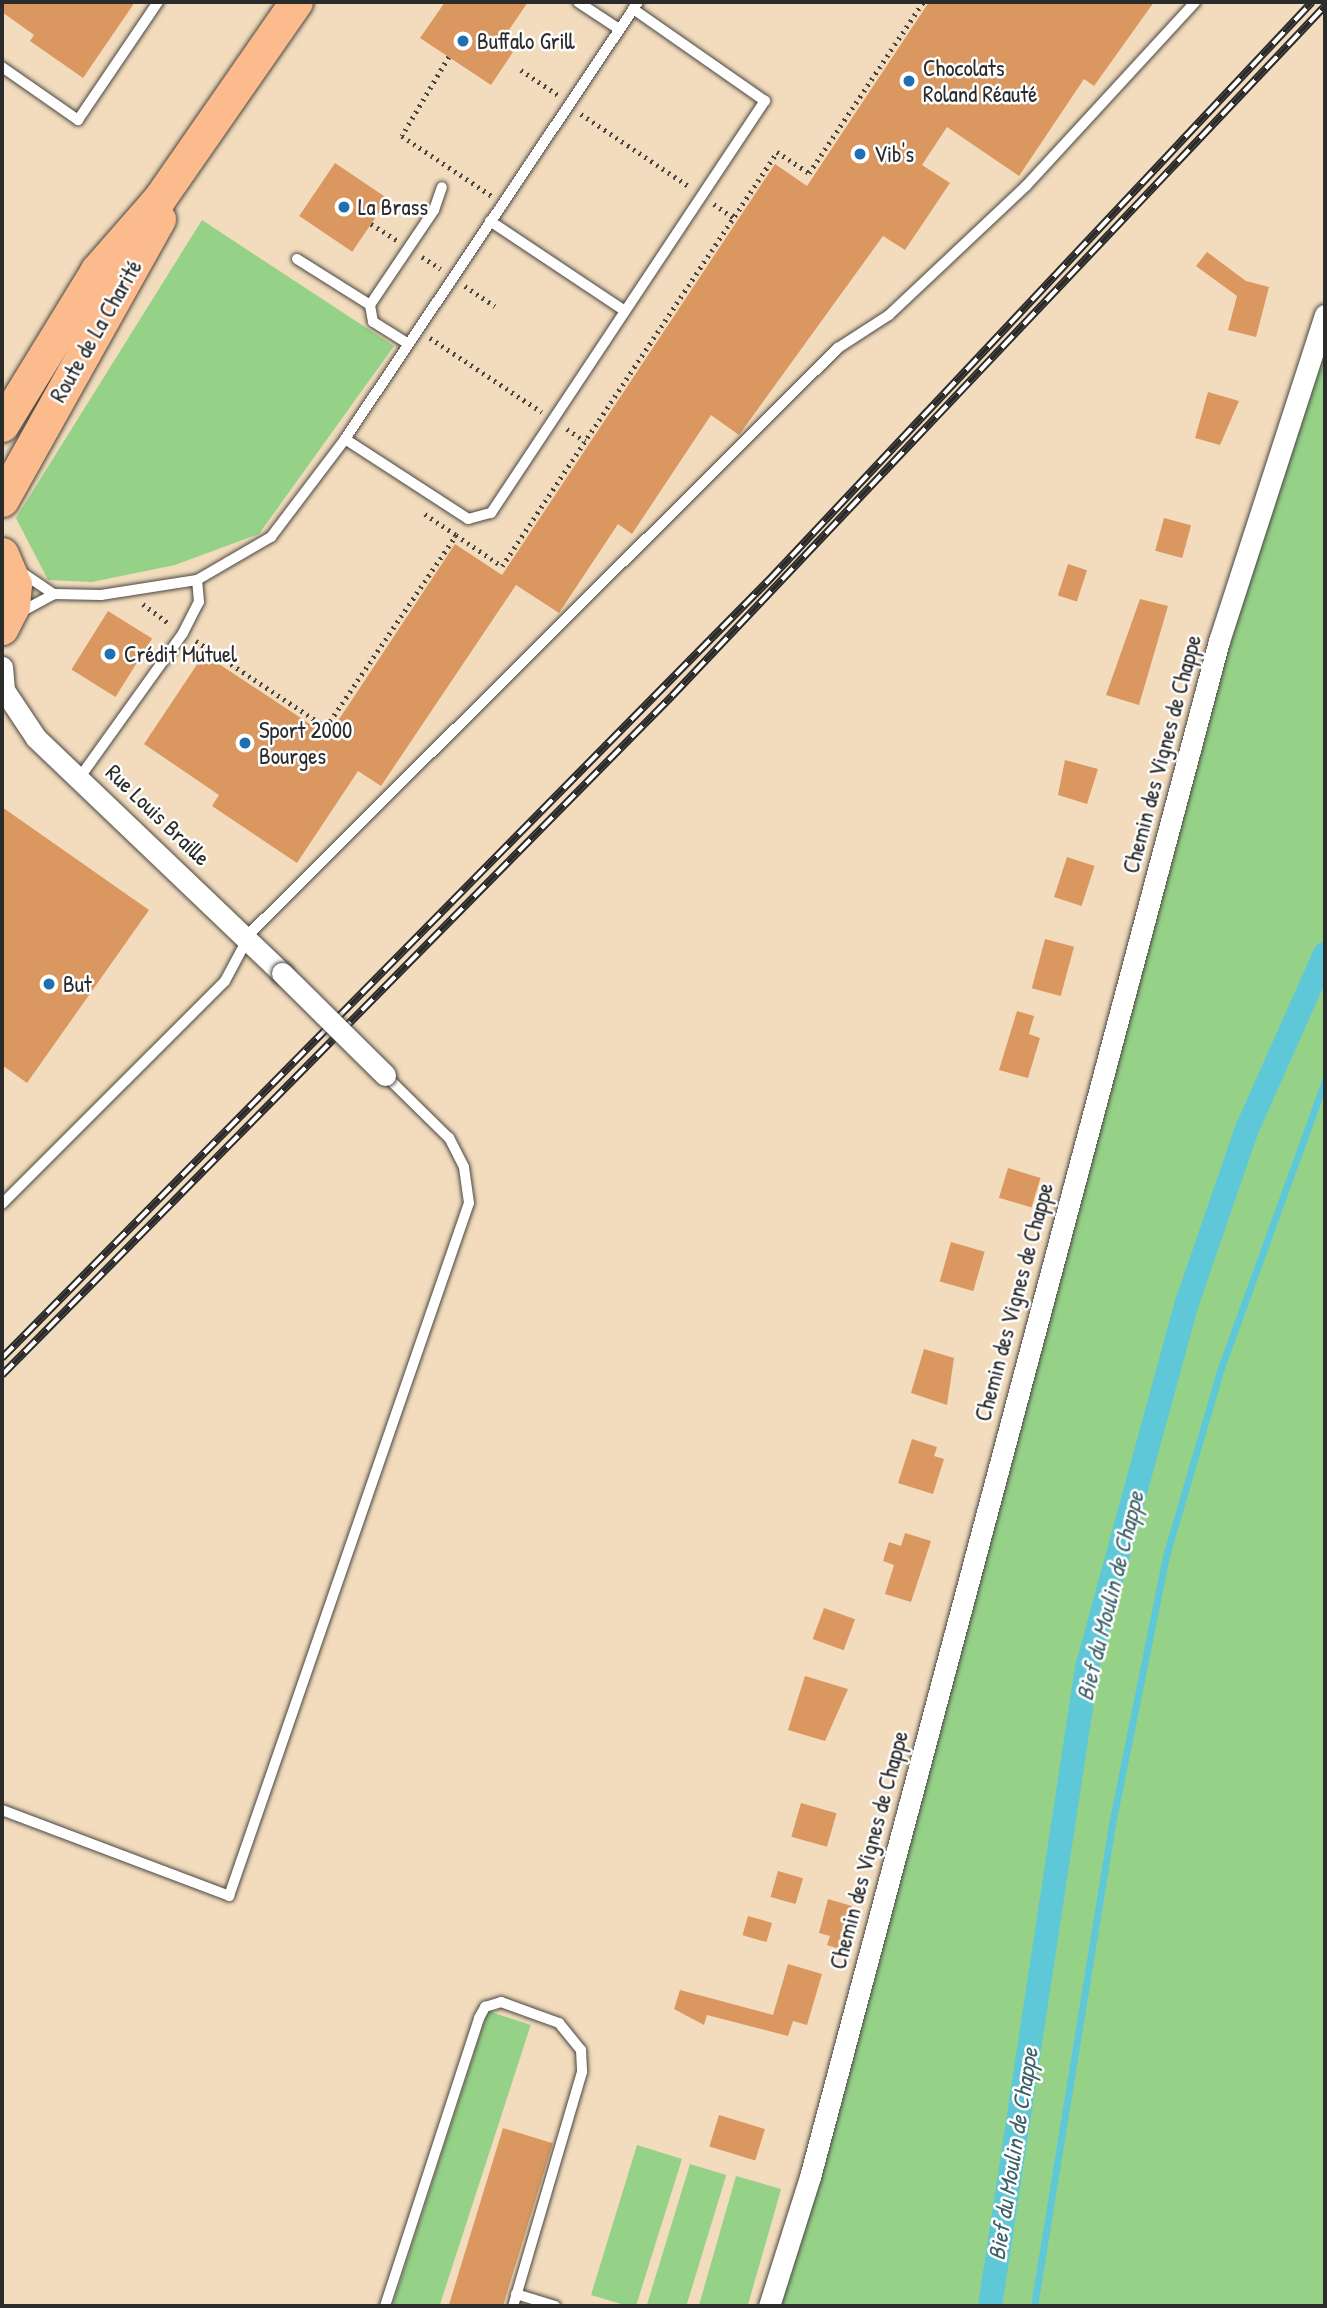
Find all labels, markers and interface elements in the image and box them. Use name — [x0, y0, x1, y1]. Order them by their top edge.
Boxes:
place label: Buffalo Grill — [477, 27, 575, 55]
marker: Buffalo Grill — [455, 33, 471, 49]
place label: Chocolats Roland Réauté — [923, 54, 1037, 108]
marker: Chocolats Roland Réauté — [901, 73, 917, 89]
place label: Vib's — [874, 140, 914, 168]
marker: Vib's — [852, 146, 868, 162]
place label: La Brass — [358, 193, 428, 221]
marker: La Brass — [336, 199, 352, 215]
street label: Route de La Charité — [44, 255, 148, 407]
street label: Chemin des Vignes de Chappe — [1117, 632, 1207, 876]
place label: Crédit Mutuel — [124, 640, 237, 668]
marker: Crédit Mutuel — [102, 646, 118, 662]
place label: Sport 2000 Bourges — [259, 716, 352, 770]
marker: Sport 2000 Bourges — [237, 735, 253, 751]
street label: Rue Louis Braille — [100, 758, 216, 872]
place label: But — [63, 970, 92, 998]
marker: But — [41, 976, 57, 992]
street label: Chemin des Vignes de Chappe — [969, 1180, 1059, 1424]
water label: Bief du Moulin de Chappe — [1070, 1488, 1150, 1704]
street label: Chemin des Vignes de Chappe — [824, 1728, 914, 1972]
water label: Bief du Moulin de Chappe — [982, 2046, 1044, 2262]

